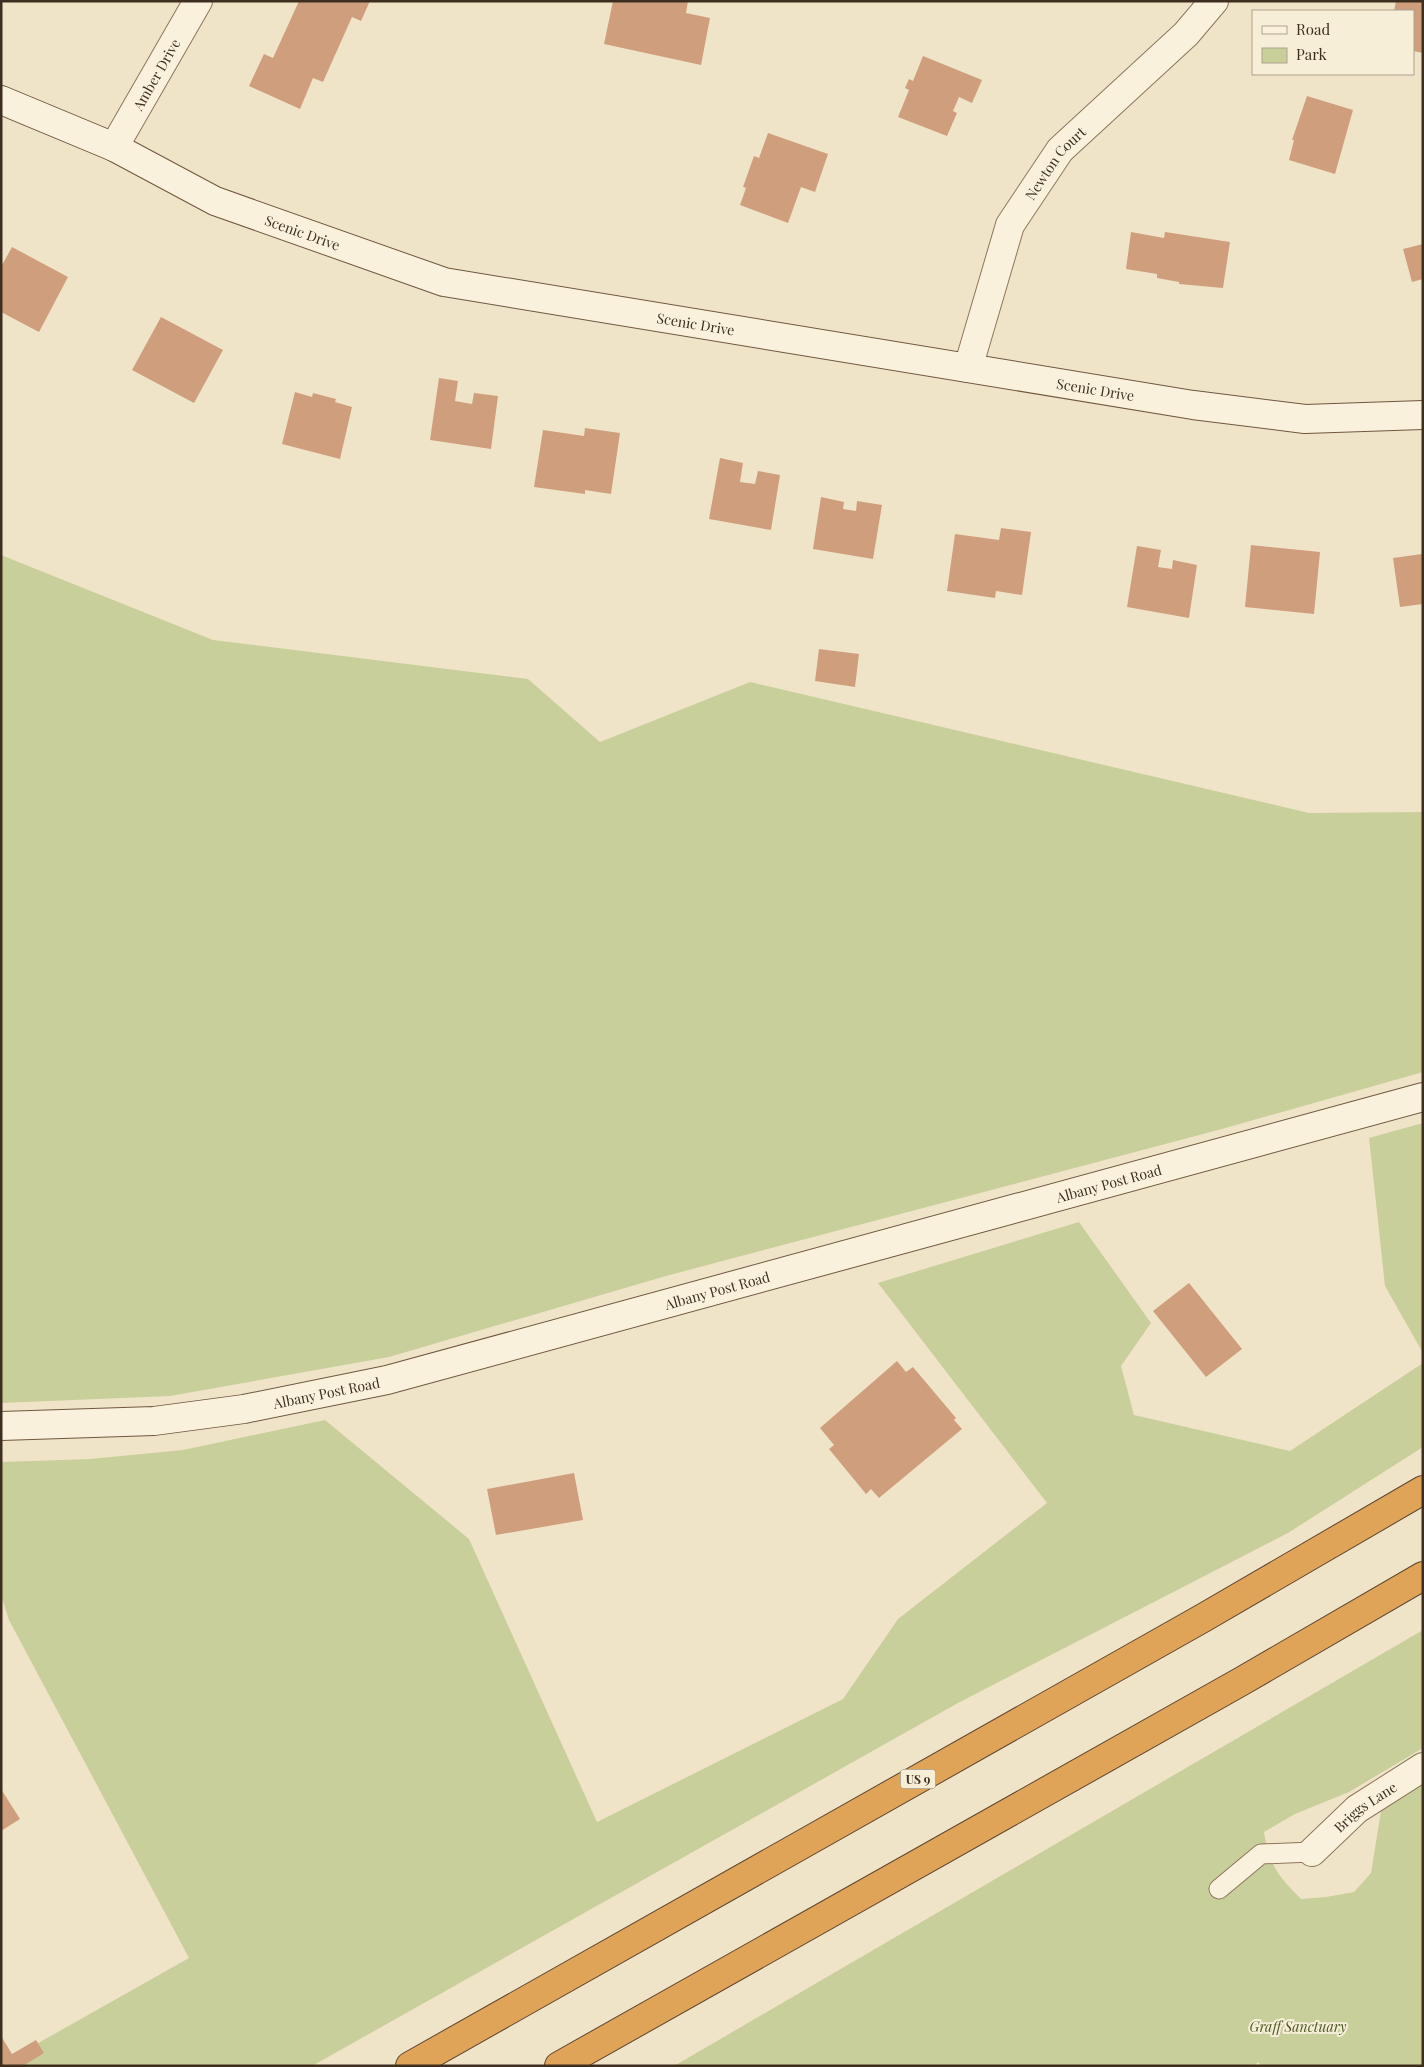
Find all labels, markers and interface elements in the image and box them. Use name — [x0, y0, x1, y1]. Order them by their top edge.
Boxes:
legend — [1252, 10, 1414, 75]
text: Road — [1296, 19, 1330, 39]
street label: Amber Drive — [127, 35, 184, 114]
text: Park — [1296, 44, 1328, 64]
street label: Newton Court — [1020, 121, 1090, 203]
street label: Scenic Drive — [263, 210, 343, 254]
street label: Scenic Drive — [656, 308, 736, 339]
street label: Scenic Drive — [1055, 373, 1136, 405]
street label: Albany Post Road — [1053, 1159, 1163, 1207]
street label: Albany Post Road — [661, 1266, 772, 1314]
street label: Albany Post Road — [271, 1372, 381, 1413]
road number: US 9 — [900, 1770, 936, 1788]
street label: Briggs Lane — [1329, 1777, 1400, 1836]
park label: Graff Sanctuary — [1250, 2017, 1347, 2036]

